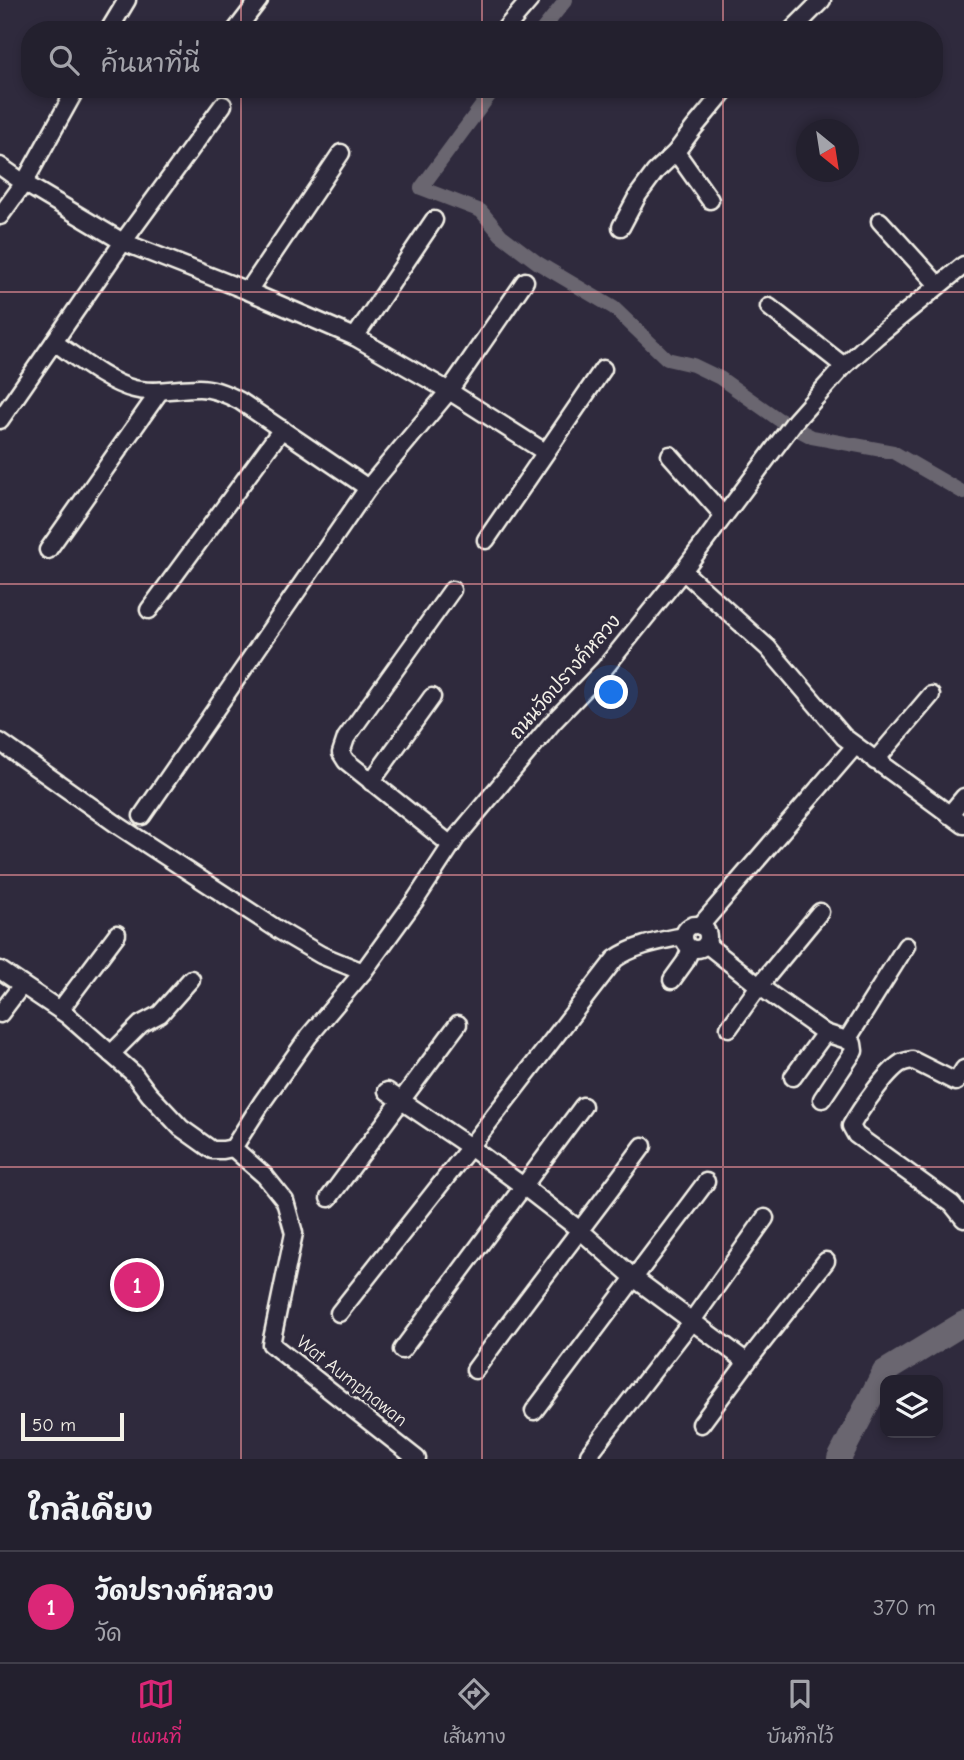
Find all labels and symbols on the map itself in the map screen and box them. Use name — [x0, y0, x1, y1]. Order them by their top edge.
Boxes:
north arrow — [796, 119, 859, 182]
street label: ถนนวัดปรางค์หลวง — [503, 609, 625, 744]
your location — [594, 675, 628, 709]
pin: 1 — [114, 1259, 160, 1311]
street label: Wat Aumphawan — [292, 1331, 412, 1431]
scale bar — [21, 1410, 124, 1442]

